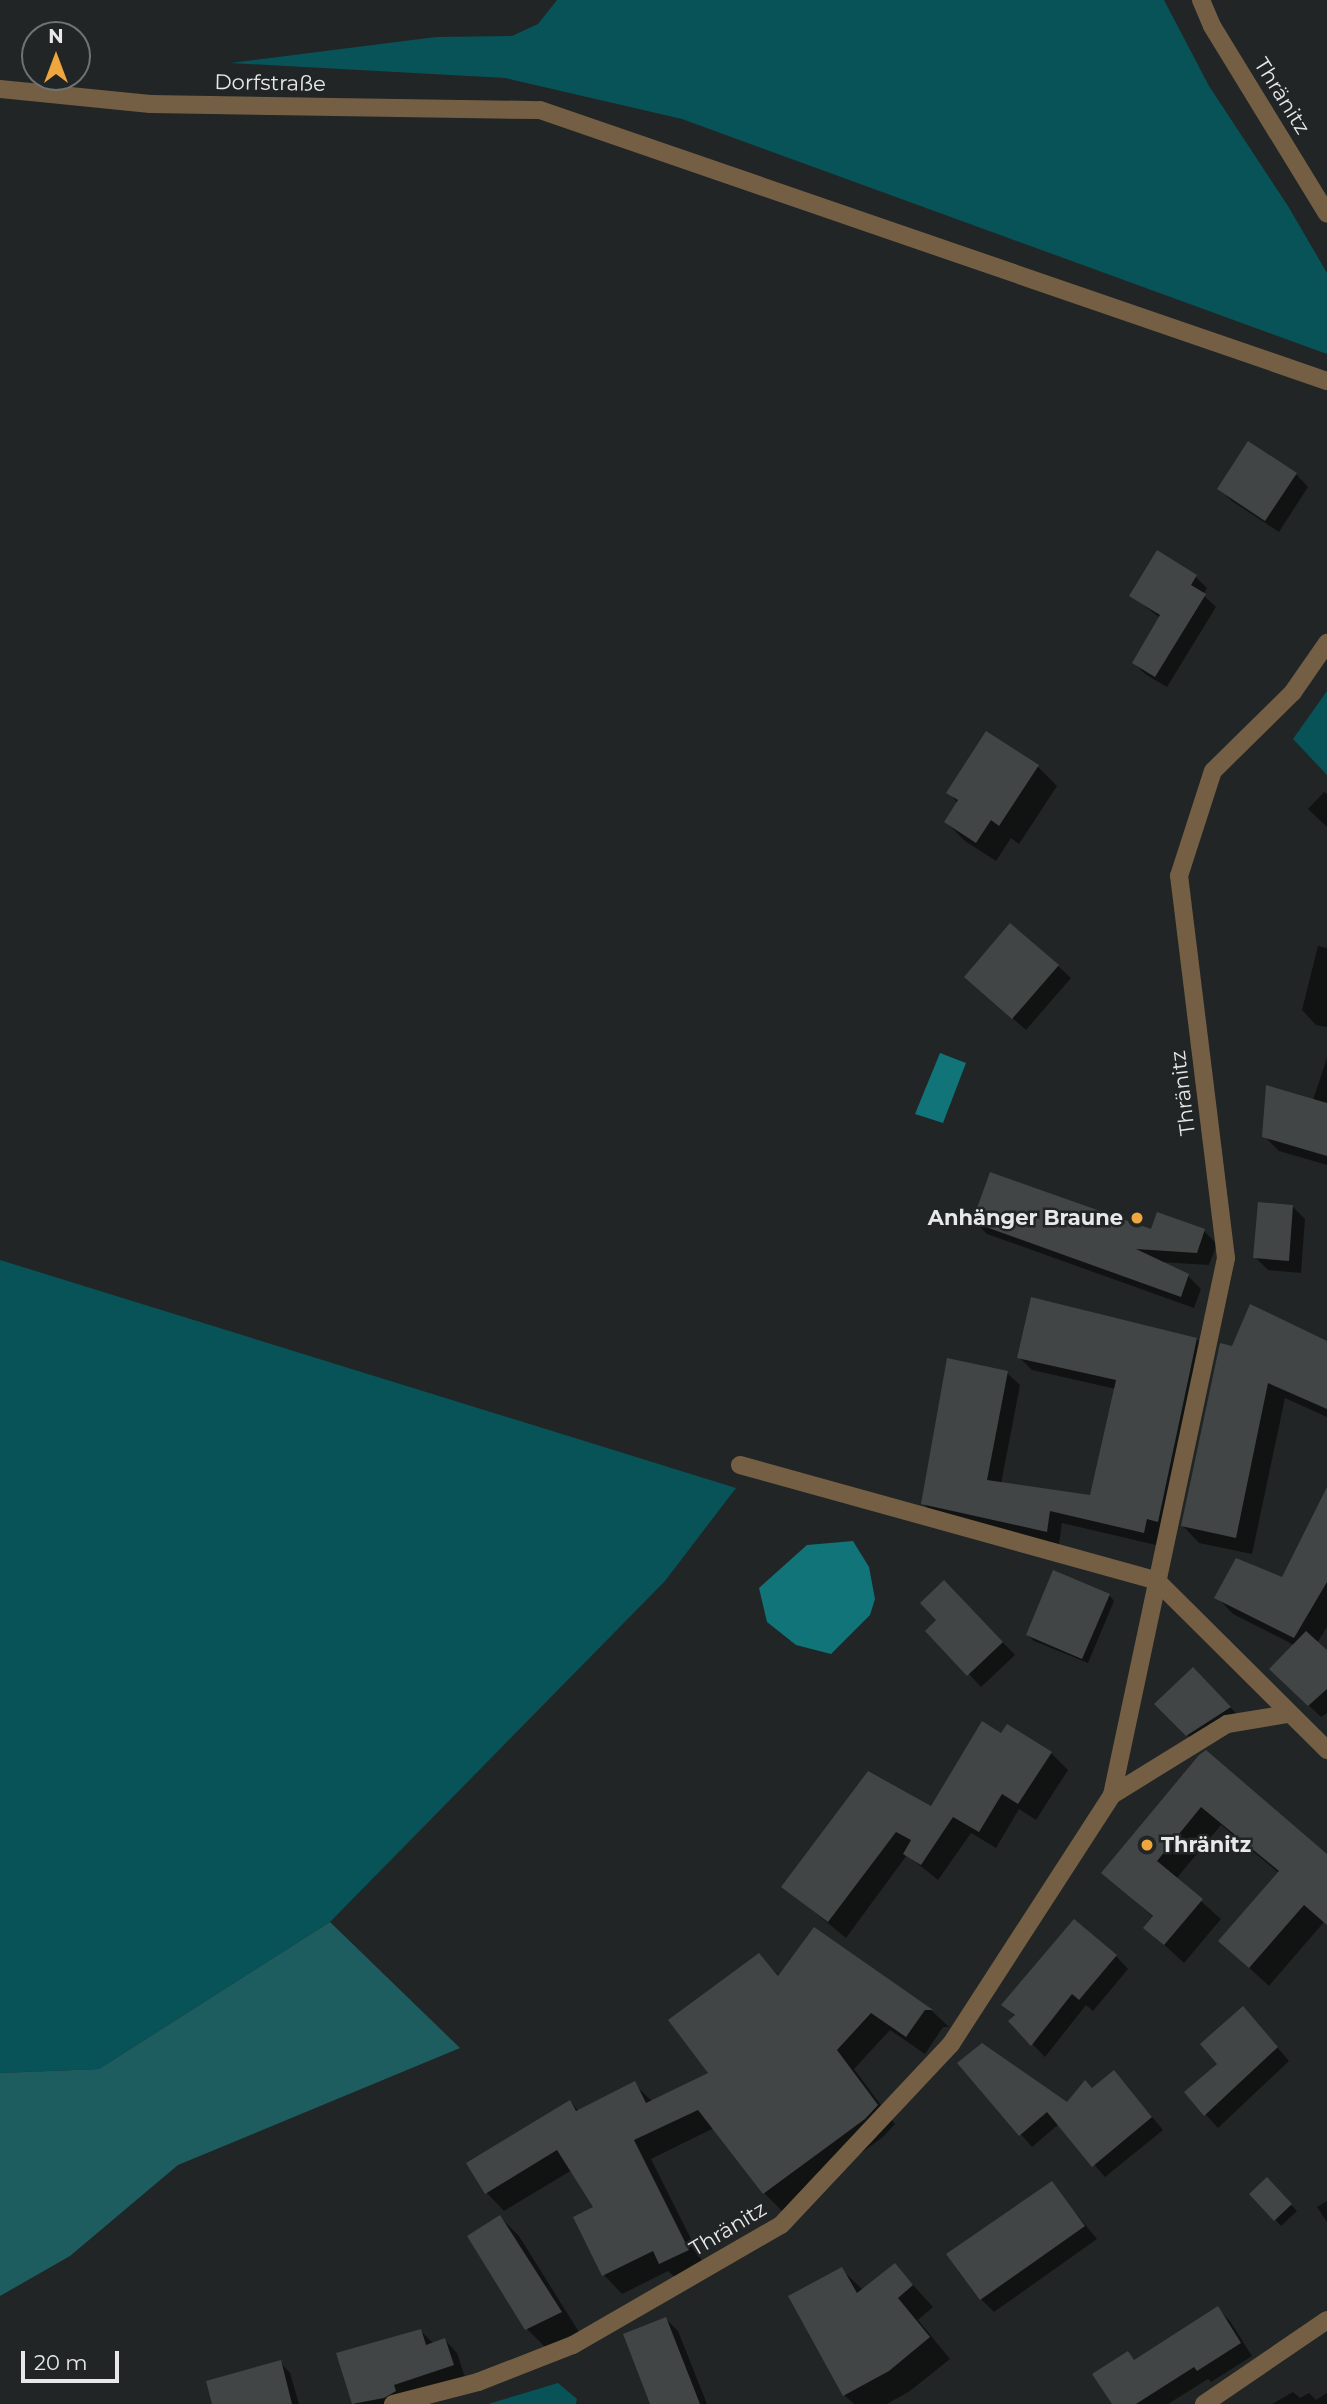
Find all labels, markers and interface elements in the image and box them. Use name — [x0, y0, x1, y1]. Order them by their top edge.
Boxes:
north arrow — [21, 21, 91, 91]
text: N — [48, 25, 64, 48]
street label: Thränitz — [1249, 53, 1315, 139]
street label: Dorfstraße — [214, 69, 326, 97]
street label: Thränitz — [1165, 1049, 1201, 1137]
place label: Anhänger Braune — [928, 1205, 1123, 1231]
marker: Anhänger Braune — [1129, 1210, 1145, 1226]
place label: Thränitz — [1161, 1832, 1251, 1858]
marker: Thränitz — [1139, 1837, 1155, 1853]
street label: Thränitz — [685, 2196, 771, 2262]
scale bar — [24, 2338, 122, 2382]
text: 20 m — [34, 2350, 88, 2375]

